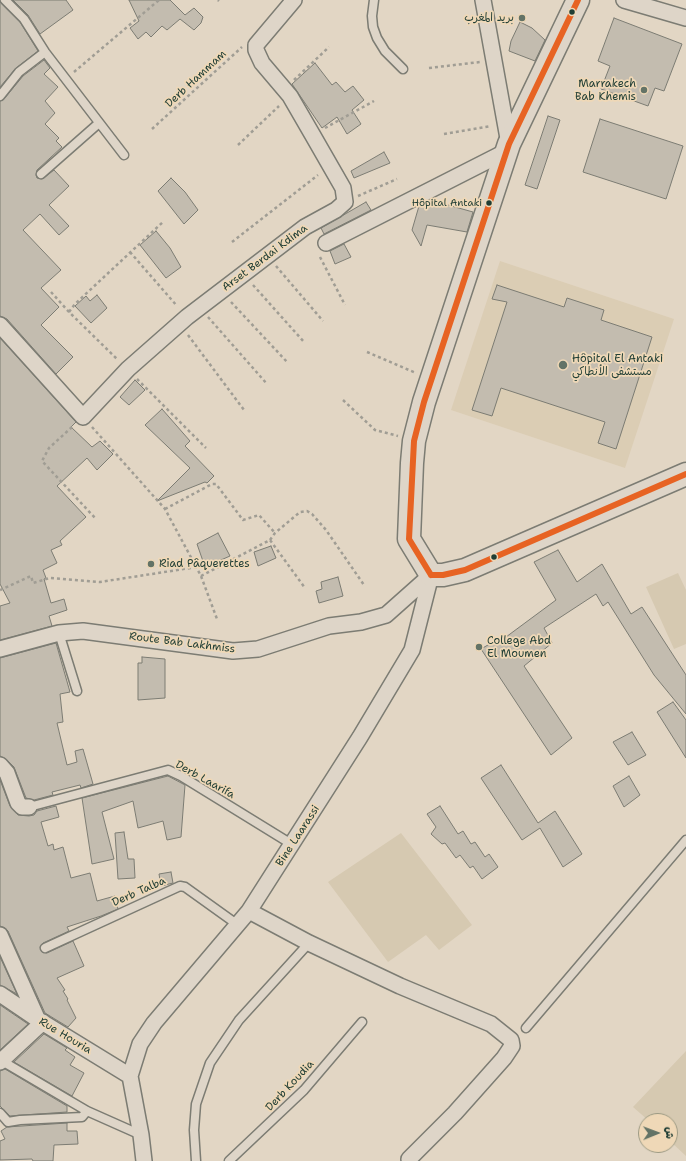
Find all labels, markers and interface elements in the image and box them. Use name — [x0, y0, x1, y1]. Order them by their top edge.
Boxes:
unlabelled marker — [567, 7, 577, 17]
place label: بريد المغرب — [464, 11, 514, 25]
marker: بريد المغرب — [517, 13, 527, 23]
street label: Derb Hammam — [163, 47, 229, 111]
place label: Marrakech Bab Khemis — [575, 77, 636, 103]
marker: Marrakech Bab Khemis — [639, 85, 649, 95]
place label: Hôpital Antaki — [412, 197, 482, 209]
marker: Hôpital Antaki — [484, 198, 494, 208]
street label: Arset Berdai Kdima — [220, 222, 310, 294]
place label: Hôpital El Antaki مستشفى الأنطاكي — [572, 352, 663, 378]
marker: Hôpital El Antaki مستشفى الأنطاكي — [557, 359, 569, 371]
unlabelled marker — [489, 552, 499, 562]
place label: Riad Pâquerettes — [159, 557, 250, 571]
marker: Riad Pâquerettes — [146, 559, 156, 569]
street label: Route Bab Lakhmiss — [128, 630, 236, 656]
place label: College Abd El Moumen — [487, 634, 551, 660]
marker: College Abd El Moumen — [474, 642, 484, 652]
street label: Derb Laarifa — [173, 758, 237, 802]
street label: Bine Laarassi — [273, 803, 323, 869]
street label: Derb Talba — [110, 874, 168, 910]
street label: Rue Houria — [36, 1015, 94, 1057]
street label: Derb Koudia — [263, 1058, 317, 1114]
north arrow — [638, 1113, 678, 1153]
text: ش — [662, 1127, 677, 1139]

